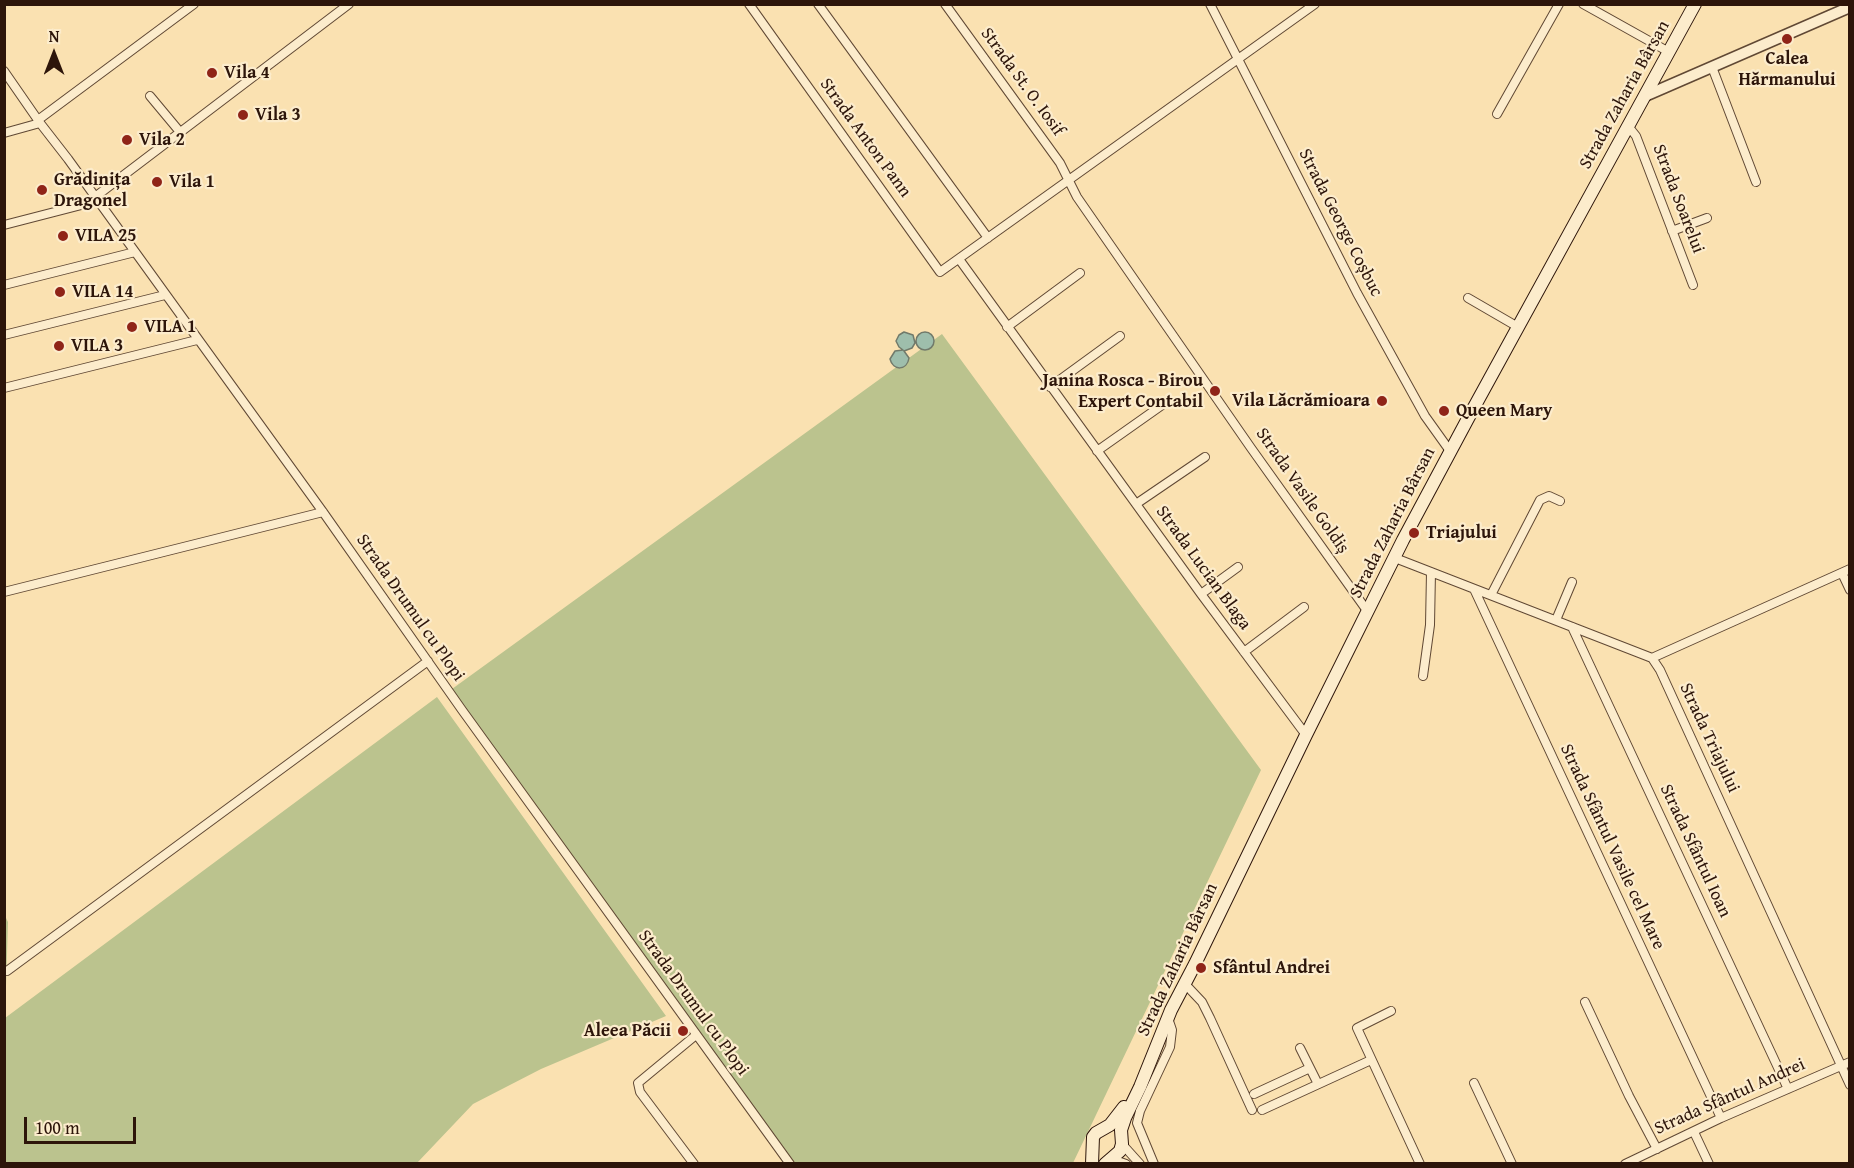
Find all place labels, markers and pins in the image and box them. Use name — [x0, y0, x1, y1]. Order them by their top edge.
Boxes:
marker: Calea Hărmanului — [1780, 32, 1794, 46]
place label: Calea Hărmanului — [1738, 48, 1836, 90]
place label: Vila 4 — [224, 62, 270, 84]
marker: Vila 4 — [205, 66, 219, 80]
place label: Vila 3 — [255, 104, 301, 126]
marker: Vila 3 — [236, 108, 250, 122]
place label: Vila 2 — [139, 129, 185, 151]
marker: Vila 2 — [120, 133, 134, 147]
place label: Grădinița Dragonel — [54, 169, 131, 212]
place label: Vila 1 — [169, 171, 215, 193]
marker: Vila 1 — [150, 175, 164, 189]
marker: Grădinița Dragonel — [35, 183, 49, 197]
place label: VILA 25 — [75, 225, 137, 247]
marker: VILA 25 — [56, 229, 70, 243]
place label: VILA 14 — [72, 281, 134, 303]
marker: VILA 14 — [53, 285, 67, 299]
place label: VILA 1 — [144, 316, 196, 338]
marker: VILA 1 — [125, 320, 139, 334]
place label: VILA 3 — [71, 335, 123, 357]
marker: VILA 3 — [52, 339, 66, 353]
place label: Janina Rosca - Birou Expert Contabil — [1042, 370, 1203, 412]
marker: Janina Rosca - Birou Expert Contabil — [1208, 384, 1222, 398]
place label: Vila Lăcrămioara — [1232, 390, 1370, 412]
marker: Vila Lăcrămioara — [1375, 394, 1389, 408]
place label: Queen Mary — [1456, 400, 1552, 422]
marker: Queen Mary — [1437, 404, 1451, 418]
place label: Triajului — [1426, 522, 1497, 544]
marker: Triajului — [1407, 526, 1421, 540]
place label: Sfântul Andrei — [1213, 957, 1330, 979]
marker: Sfântul Andrei — [1194, 961, 1208, 975]
place label: Aleea Păcii — [584, 1020, 671, 1042]
marker: Aleea Păcii — [676, 1024, 690, 1038]

